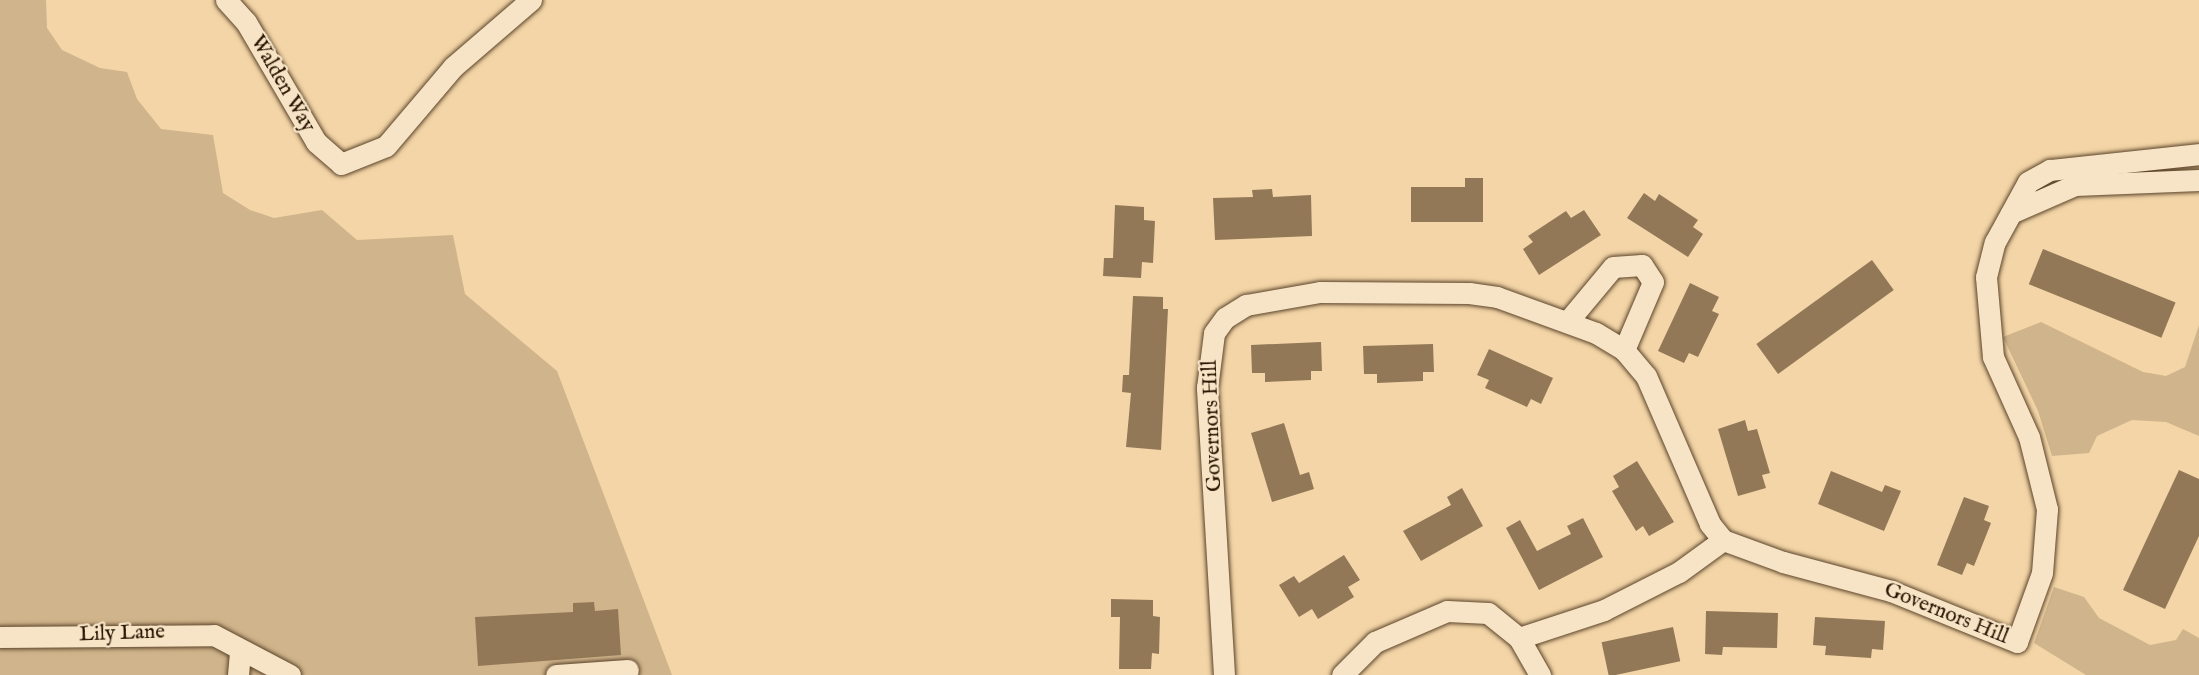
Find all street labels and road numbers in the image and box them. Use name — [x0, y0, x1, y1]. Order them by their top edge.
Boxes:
street label: Walden Way — [244, 31, 320, 137]
street label: Governors Hill — [1198, 360, 1228, 492]
street label: Governors Hill — [1880, 578, 2012, 650]
street label: Lily Lane — [79, 620, 165, 648]

